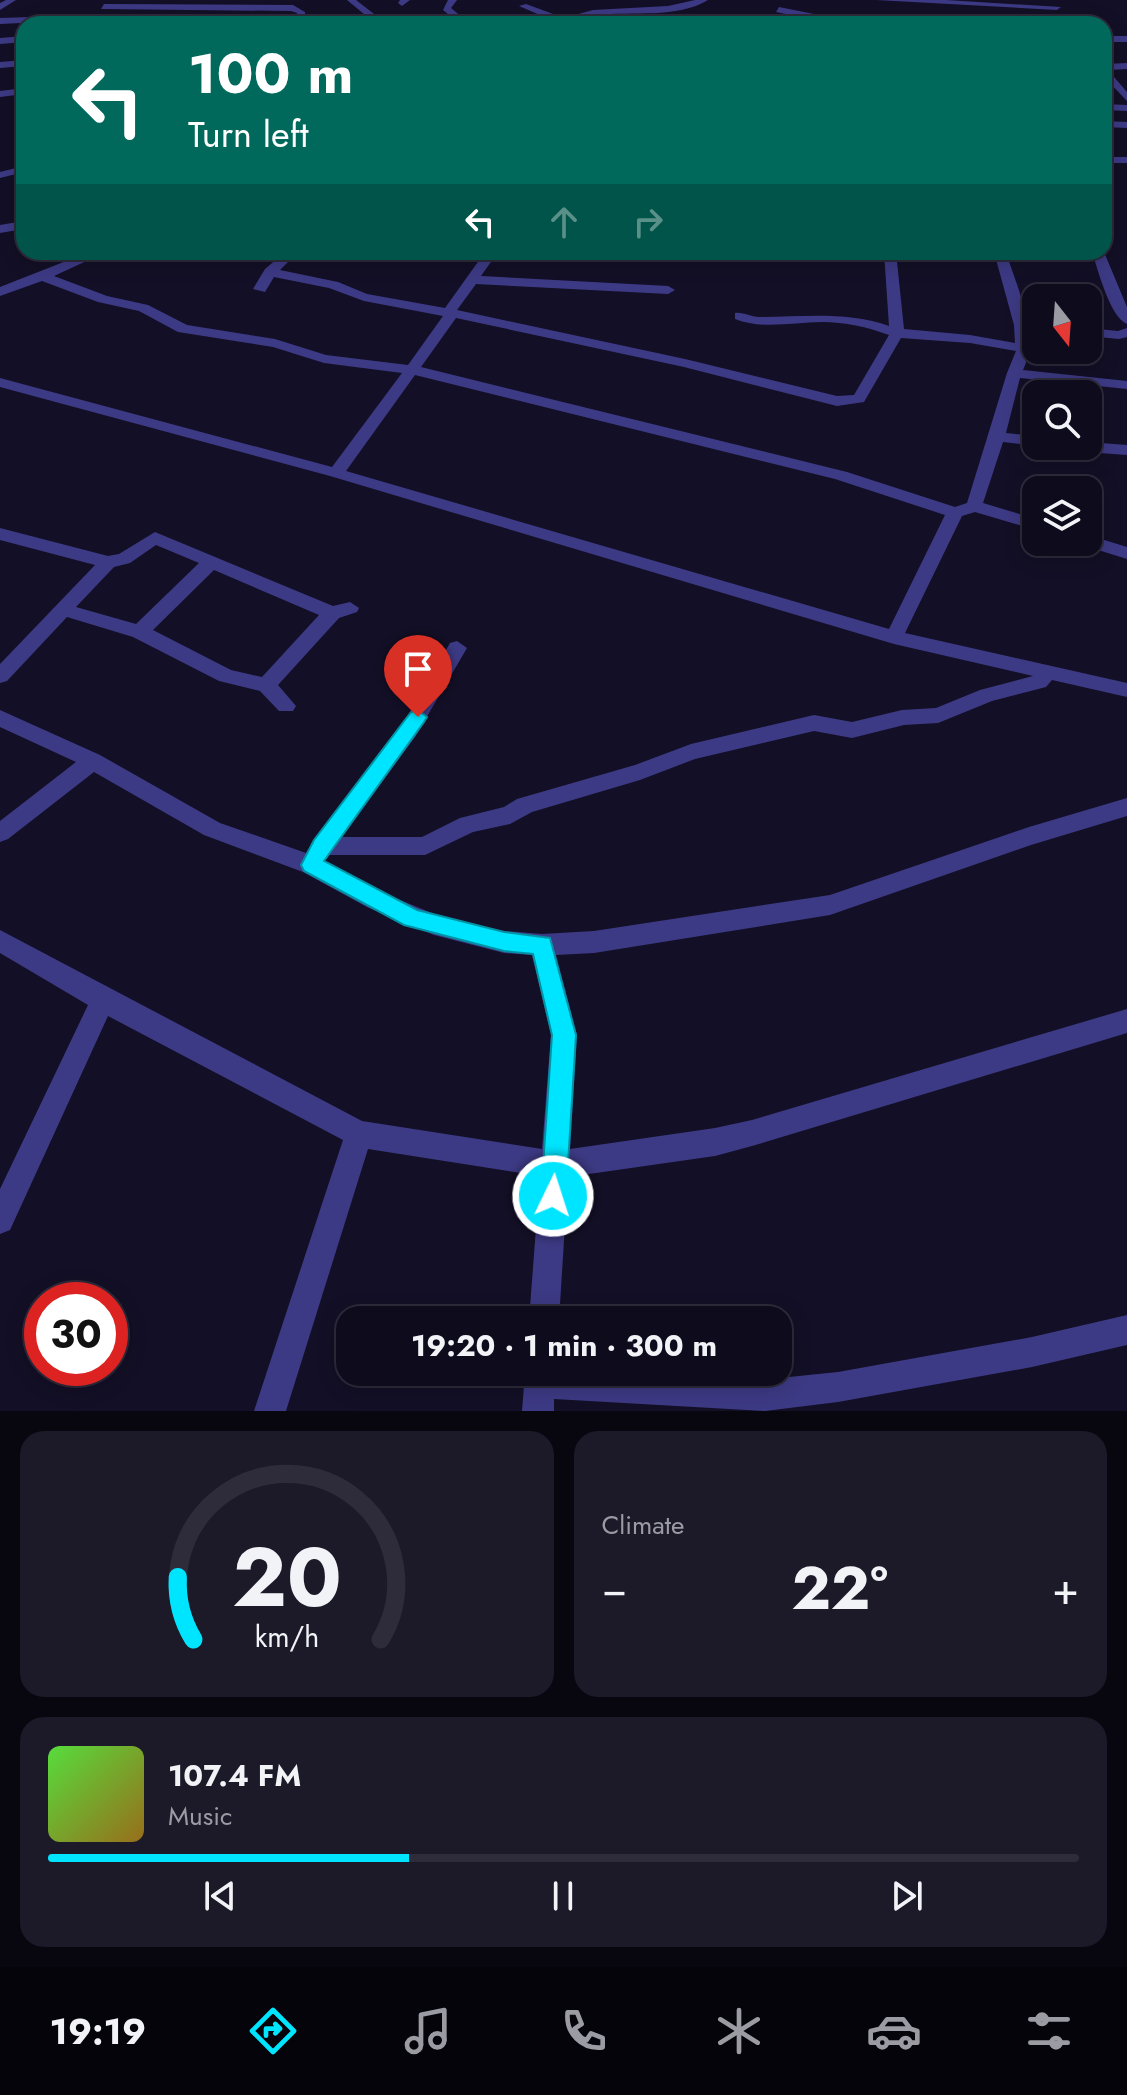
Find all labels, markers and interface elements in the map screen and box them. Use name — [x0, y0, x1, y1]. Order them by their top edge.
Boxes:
text: 100 m — [188, 33, 353, 114]
icon: left — [56, 48, 160, 152]
text: Turn left — [188, 108, 309, 160]
icon: left — [458, 200, 502, 244]
icon: ahead — [542, 200, 586, 244]
icon: right — [626, 200, 670, 244]
north arrow — [1022, 284, 1102, 364]
map controls — [1022, 284, 1102, 556]
button: search — [1022, 380, 1102, 460]
button: layers — [1022, 476, 1102, 556]
pin — [384, 635, 452, 717]
icon: arrive — [396, 647, 440, 691]
position arrow — [511, 1154, 595, 1238]
speed limit sign: 30 — [24, 1282, 128, 1386]
text: 19:20 · 1 min · 300 m — [411, 1324, 717, 1367]
text: Climate — [602, 1506, 684, 1544]
text: 20 — [232, 1517, 342, 1637]
text: 22° — [791, 1545, 888, 1632]
text: − — [602, 1557, 627, 1621]
text: + — [1052, 1557, 1079, 1621]
text: km/h — [254, 1616, 319, 1658]
text: 107.4 FM — [168, 1754, 301, 1797]
text: Music — [168, 1797, 232, 1835]
icon: previous — [198, 1874, 242, 1918]
icon: pause — [541, 1874, 585, 1918]
icon: next — [885, 1874, 929, 1918]
icon: directions — [245, 2003, 301, 2059]
icon: music — [400, 2003, 456, 2059]
icon: phone — [556, 2003, 612, 2059]
icon: climate — [711, 2003, 767, 2059]
icon: car — [866, 2003, 922, 2059]
icon: filters — [1021, 2003, 1077, 2059]
text: 19:19 — [50, 2005, 146, 2057]

